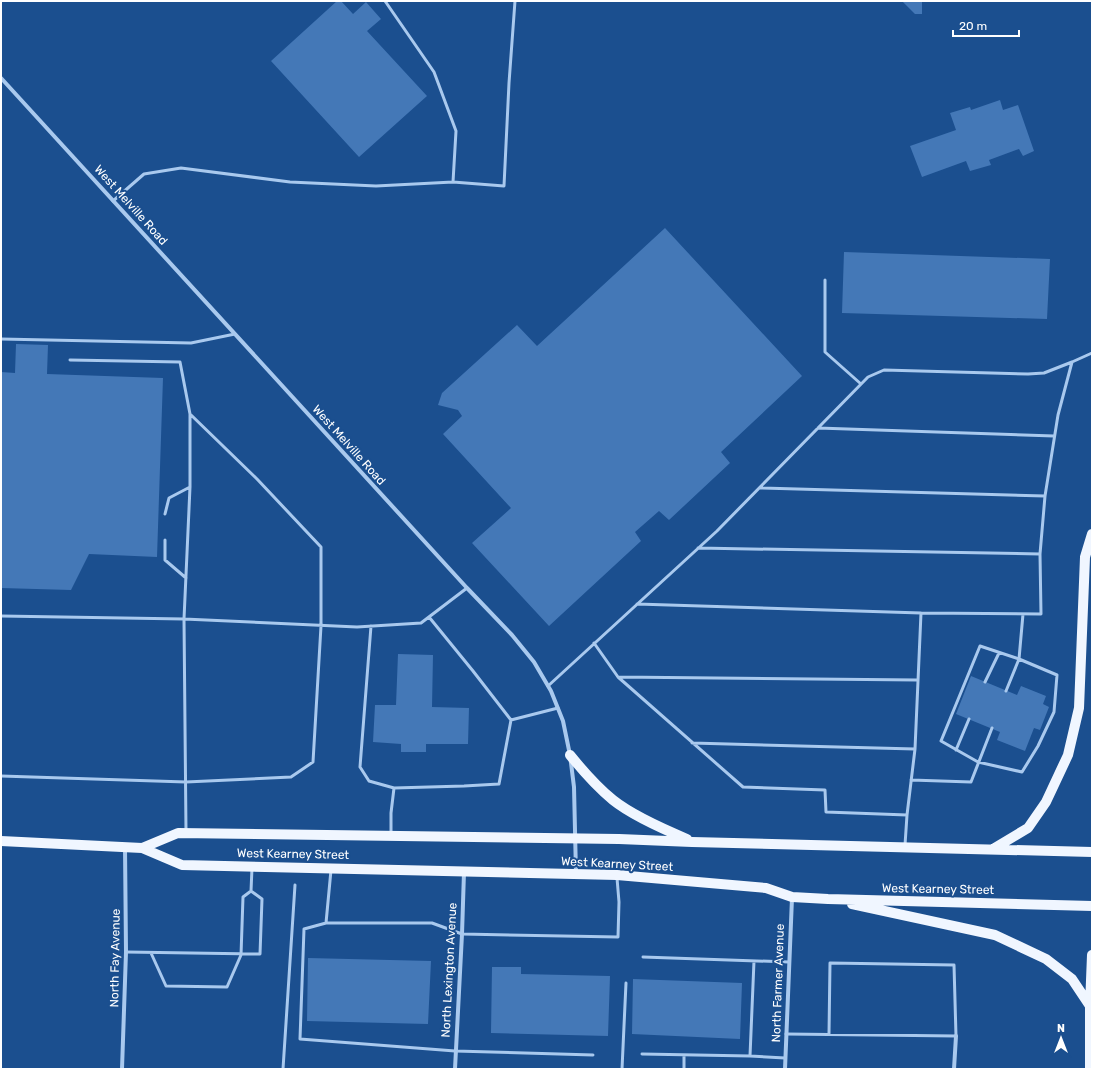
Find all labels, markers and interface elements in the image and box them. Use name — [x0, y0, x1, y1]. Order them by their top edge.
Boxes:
scale bar — [953, 12, 1019, 38]
text: 20 m — [959, 19, 987, 33]
street label: West Melville Road — [92, 162, 170, 248]
street label: West Melville Road — [310, 402, 388, 488]
street label: West Kearney Street — [237, 846, 350, 862]
street label: West Kearney Street — [561, 854, 674, 874]
street label: West Kearney Street — [882, 881, 995, 897]
street label: North Lexington Avenue — [438, 902, 460, 1038]
street label: North Fay Avenue — [107, 908, 123, 1008]
street label: North Farmer Avenue — [769, 923, 787, 1043]
north arrow — [1041, 1018, 1081, 1058]
text: N — [1057, 1022, 1065, 1035]

